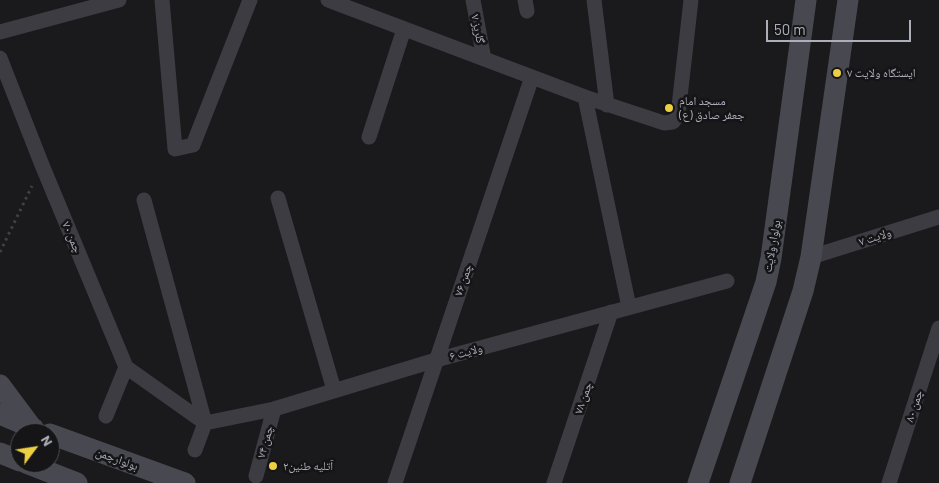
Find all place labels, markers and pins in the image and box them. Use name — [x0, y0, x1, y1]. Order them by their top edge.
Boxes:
place label: ایستگاه ولایت ۷ — [847, 66, 916, 80]
marker: ایستگاه ولایت ۷ — [831, 67, 843, 79]
place label: مسجد امام جعفر صادق (ع) — [679, 94, 745, 122]
marker: مسجد امام جعفر صادق (ع) — [663, 102, 675, 114]
place label: آتلیه طنین۲ — [283, 459, 333, 473]
marker: آتلیه طنین۲ — [267, 460, 279, 472]

